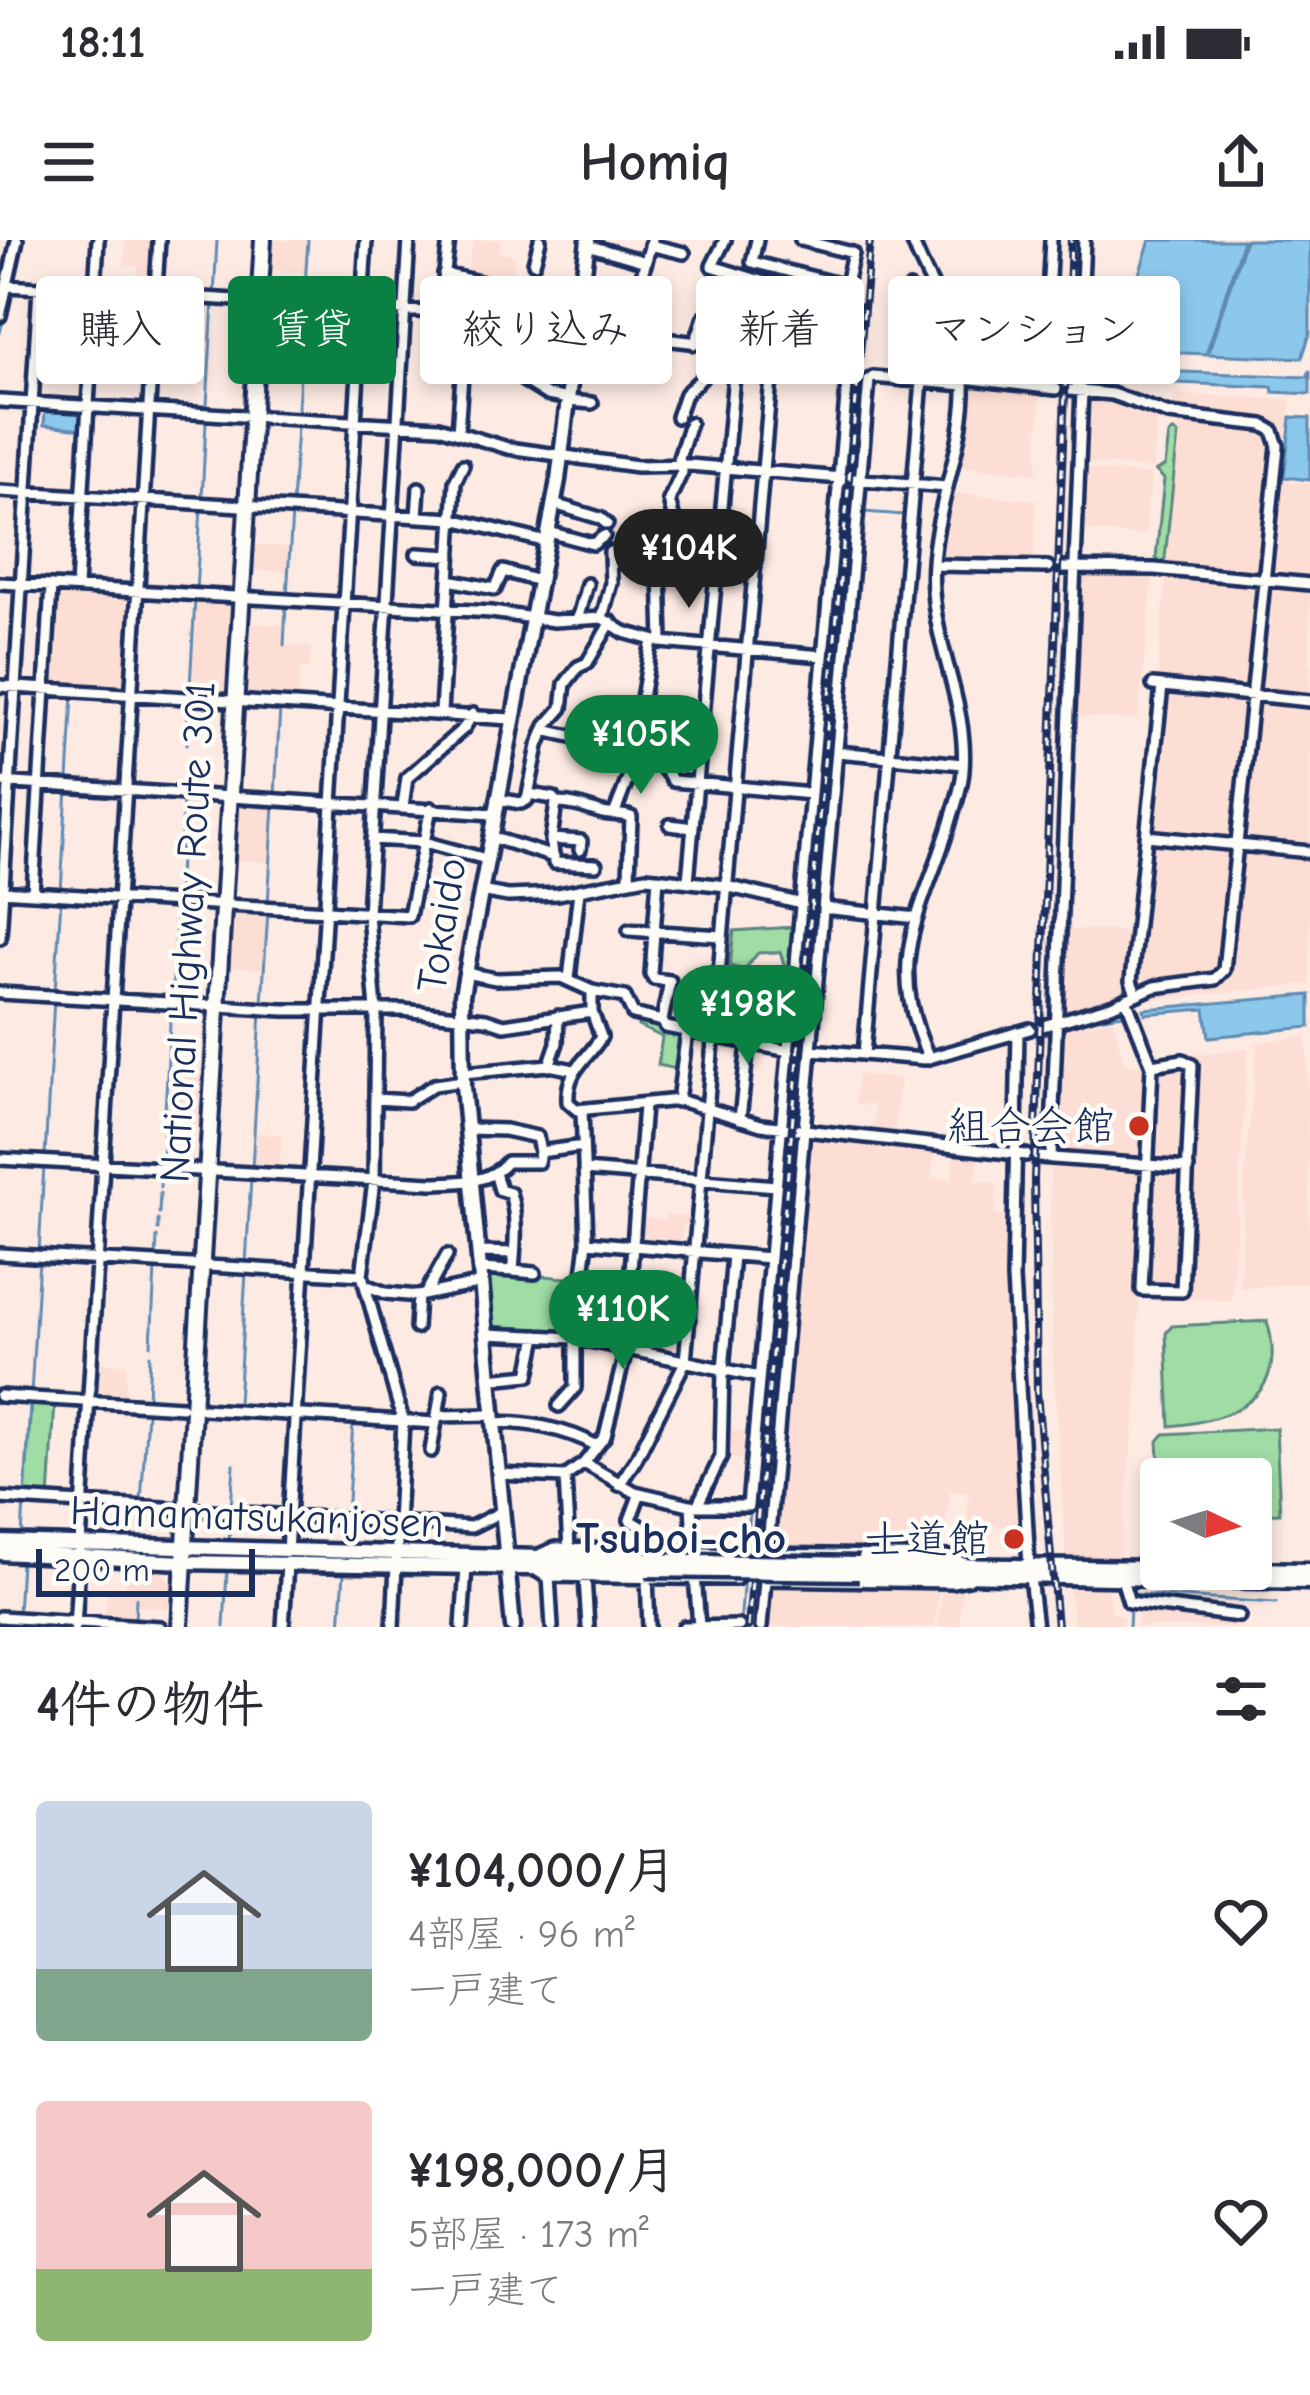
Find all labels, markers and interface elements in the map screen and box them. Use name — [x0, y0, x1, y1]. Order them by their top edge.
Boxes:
text: 18:11 — [60, 16, 145, 68]
icon: menu — [36, 129, 102, 195]
icon: share — [1208, 129, 1274, 195]
text: Homiq — [580, 131, 730, 194]
chip: 購入 — [36, 276, 204, 384]
chip: 賃貸 — [228, 276, 396, 384]
chip: 絞り込み — [420, 276, 672, 384]
chip: 新着 — [696, 276, 864, 384]
chip: マンション — [888, 276, 1180, 384]
pin: ¥104K — [605, 509, 773, 611]
text: ¥104K — [640, 525, 738, 570]
street label: National Highway Route 301 — [150, 680, 226, 1184]
pin: ¥105K — [557, 695, 725, 797]
text: ¥105K — [591, 711, 691, 756]
street label: Tokaido — [407, 854, 477, 996]
pin: ¥198K — [664, 965, 832, 1067]
text: ¥198K — [700, 981, 796, 1026]
place label: 組合会館 — [947, 1102, 1115, 1151]
marker: 組合会館 — [1126, 1113, 1152, 1139]
pin: ¥110K — [539, 1270, 707, 1372]
text: ¥110K — [576, 1286, 670, 1331]
north arrow — [1140, 1458, 1272, 1590]
map controls — [1140, 1458, 1272, 1590]
street label: Hamamatsukanjosen — [69, 1486, 445, 1548]
district label: Tsuboi-cho — [576, 1512, 786, 1564]
place label: 士道館 — [864, 1515, 990, 1564]
marker: 士道館 — [1001, 1526, 1027, 1552]
scale bar — [36, 1543, 255, 1596]
text: 200 m — [54, 1551, 150, 1589]
icon: filters — [1208, 1666, 1274, 1732]
text: 4件の物件 — [36, 1675, 264, 1734]
text: ¥104,000/月 — [408, 1841, 677, 1900]
icon: home — [132, 1849, 276, 1993]
icon: heart — [1208, 1888, 1274, 1954]
text: 4部屋 · 96 m² — [408, 1912, 635, 1957]
text: 一戸建て — [408, 1968, 564, 2013]
text: ¥198,000/月 — [408, 2141, 677, 2200]
icon: home — [132, 2149, 276, 2293]
icon: heart — [1208, 2188, 1274, 2254]
text: 5部屋 · 173 m² — [408, 2212, 649, 2257]
text: 一戸建て — [408, 2268, 564, 2313]

